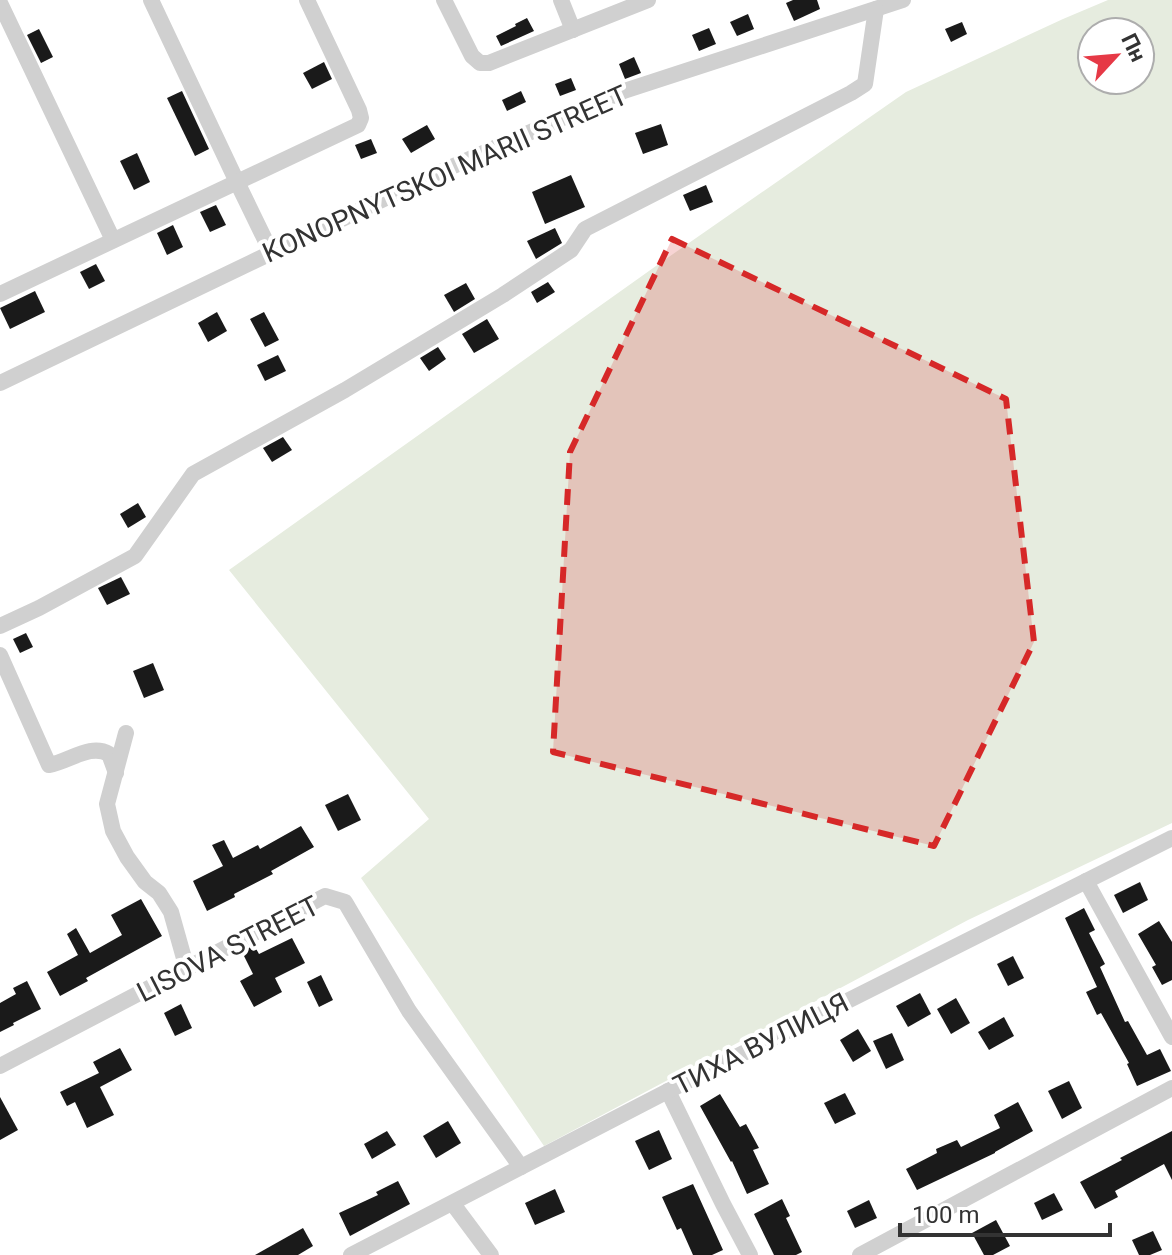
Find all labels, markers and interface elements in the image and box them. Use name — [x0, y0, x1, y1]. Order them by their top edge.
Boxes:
north arrow — [1076, 16, 1156, 96]
text: Пн — [1116, 29, 1151, 66]
street label: KONOPNYTSKOI MARII STREET — [257, 78, 633, 270]
street label: LISOVA STREET — [132, 889, 325, 1009]
street label: ТИХА ВУЛИЦЯ — [668, 986, 854, 1102]
scale bar — [900, 1187, 1110, 1237]
text: 100 m — [912, 1201, 979, 1229]

